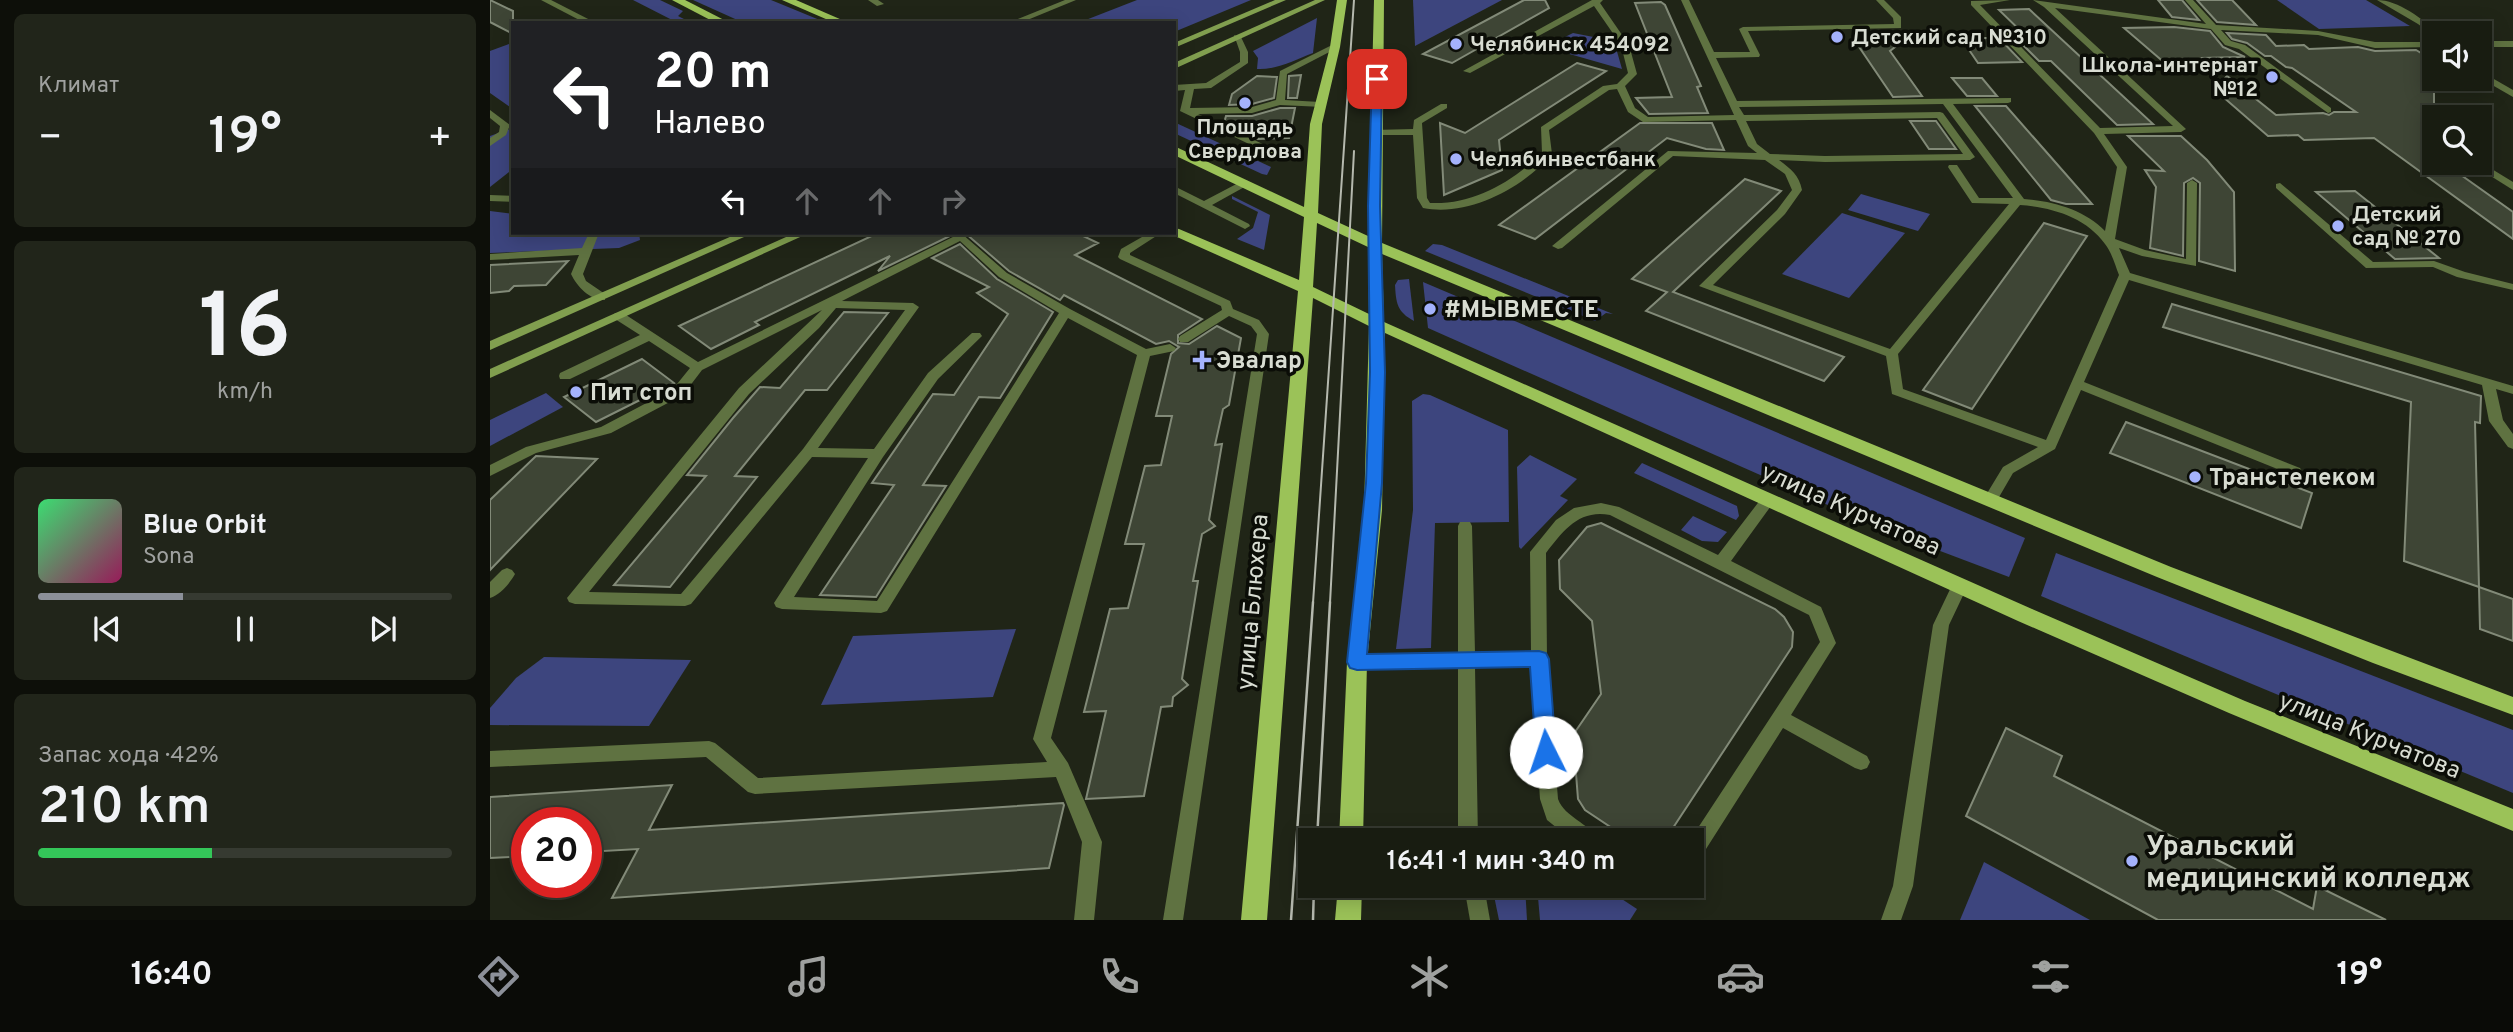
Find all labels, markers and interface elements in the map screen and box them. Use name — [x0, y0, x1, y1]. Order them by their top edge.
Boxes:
map controls — [2422, 21, 2492, 175]
button: sound — [2422, 21, 2492, 91]
place label: Детский сад №310 — [1851, 25, 2047, 52]
marker: Детский сад №310 — [1829, 29, 1845, 45]
place label: Челябинск 454092 — [1470, 32, 1670, 59]
marker: Челябинск 454092 — [1448, 36, 1464, 52]
text: 20 m — [654, 44, 771, 106]
icon: left — [539, 49, 630, 140]
pin — [1347, 49, 1407, 109]
place label: Школа-интернат №12 — [2082, 53, 2258, 104]
icon: arrive — [1358, 60, 1396, 98]
marker: Школа-интернат №12 — [2264, 69, 2280, 85]
text: Климат — [38, 72, 119, 101]
marker: Площадь Свердлова — [1237, 95, 1253, 111]
text: Налево — [654, 105, 766, 145]
button: search — [2422, 105, 2492, 175]
text: 19° — [208, 106, 282, 172]
text: − — [38, 115, 63, 164]
text: + — [427, 115, 452, 164]
place label: Площадь Свердлова — [1188, 115, 1302, 166]
place label: Челябинвестбанк — [1470, 147, 1656, 174]
marker: Челябинвестбанк — [1448, 151, 1464, 167]
icon: left — [715, 182, 753, 220]
icon: ahead — [788, 182, 826, 220]
icon: ahead — [861, 182, 899, 220]
icon: right — [934, 182, 972, 220]
place label: Детский сад № 270 — [2352, 202, 2462, 253]
marker: Детский сад № 270 — [2330, 218, 2346, 234]
text: 16 — [199, 275, 291, 390]
place label: #МЫВМЕСТЕ — [1444, 296, 1599, 326]
marker: #МЫВМЕСТЕ — [1422, 301, 1438, 317]
place label: Эвалар — [1216, 347, 1302, 377]
marker: Эвалар — [1194, 352, 1210, 368]
text: km/h — [217, 378, 273, 407]
place label: Пит стоп — [590, 379, 692, 409]
marker: Пит стоп — [568, 384, 584, 400]
street label: улица Курчатова — [1756, 458, 1945, 564]
place label: Транстелеком — [2209, 464, 2376, 494]
marker: Транстелеком — [2187, 469, 2203, 485]
text: Blue Orbit — [143, 510, 267, 543]
street label: улица Блюхера — [1231, 513, 1277, 691]
text: Sona — [143, 543, 194, 572]
icon: previous — [88, 610, 126, 648]
icon: pause — [226, 610, 264, 648]
icon: next — [364, 610, 402, 648]
street label: улица Курчатова — [2274, 687, 2465, 787]
position arrow — [1509, 715, 1583, 789]
text: Запас хода · 42% — [38, 742, 219, 771]
text: 210 km — [38, 776, 211, 842]
speed limit sign: 20 — [511, 807, 602, 898]
place label: Уральский медицинский колледж — [2146, 830, 2471, 898]
text: 16:41 · 1 мин · 340 m — [1387, 846, 1615, 879]
marker: Уральский медицинский колледж — [2124, 853, 2140, 869]
icon: directions — [474, 952, 523, 1001]
icon: music — [784, 952, 833, 1001]
icon: phone — [1095, 952, 1144, 1001]
icon: climate — [1405, 952, 1454, 1001]
icon: car — [1716, 952, 1765, 1001]
icon: filters — [2026, 952, 2075, 1001]
text: 16:40 — [131, 956, 213, 996]
text: 19° — [2337, 956, 2382, 996]

